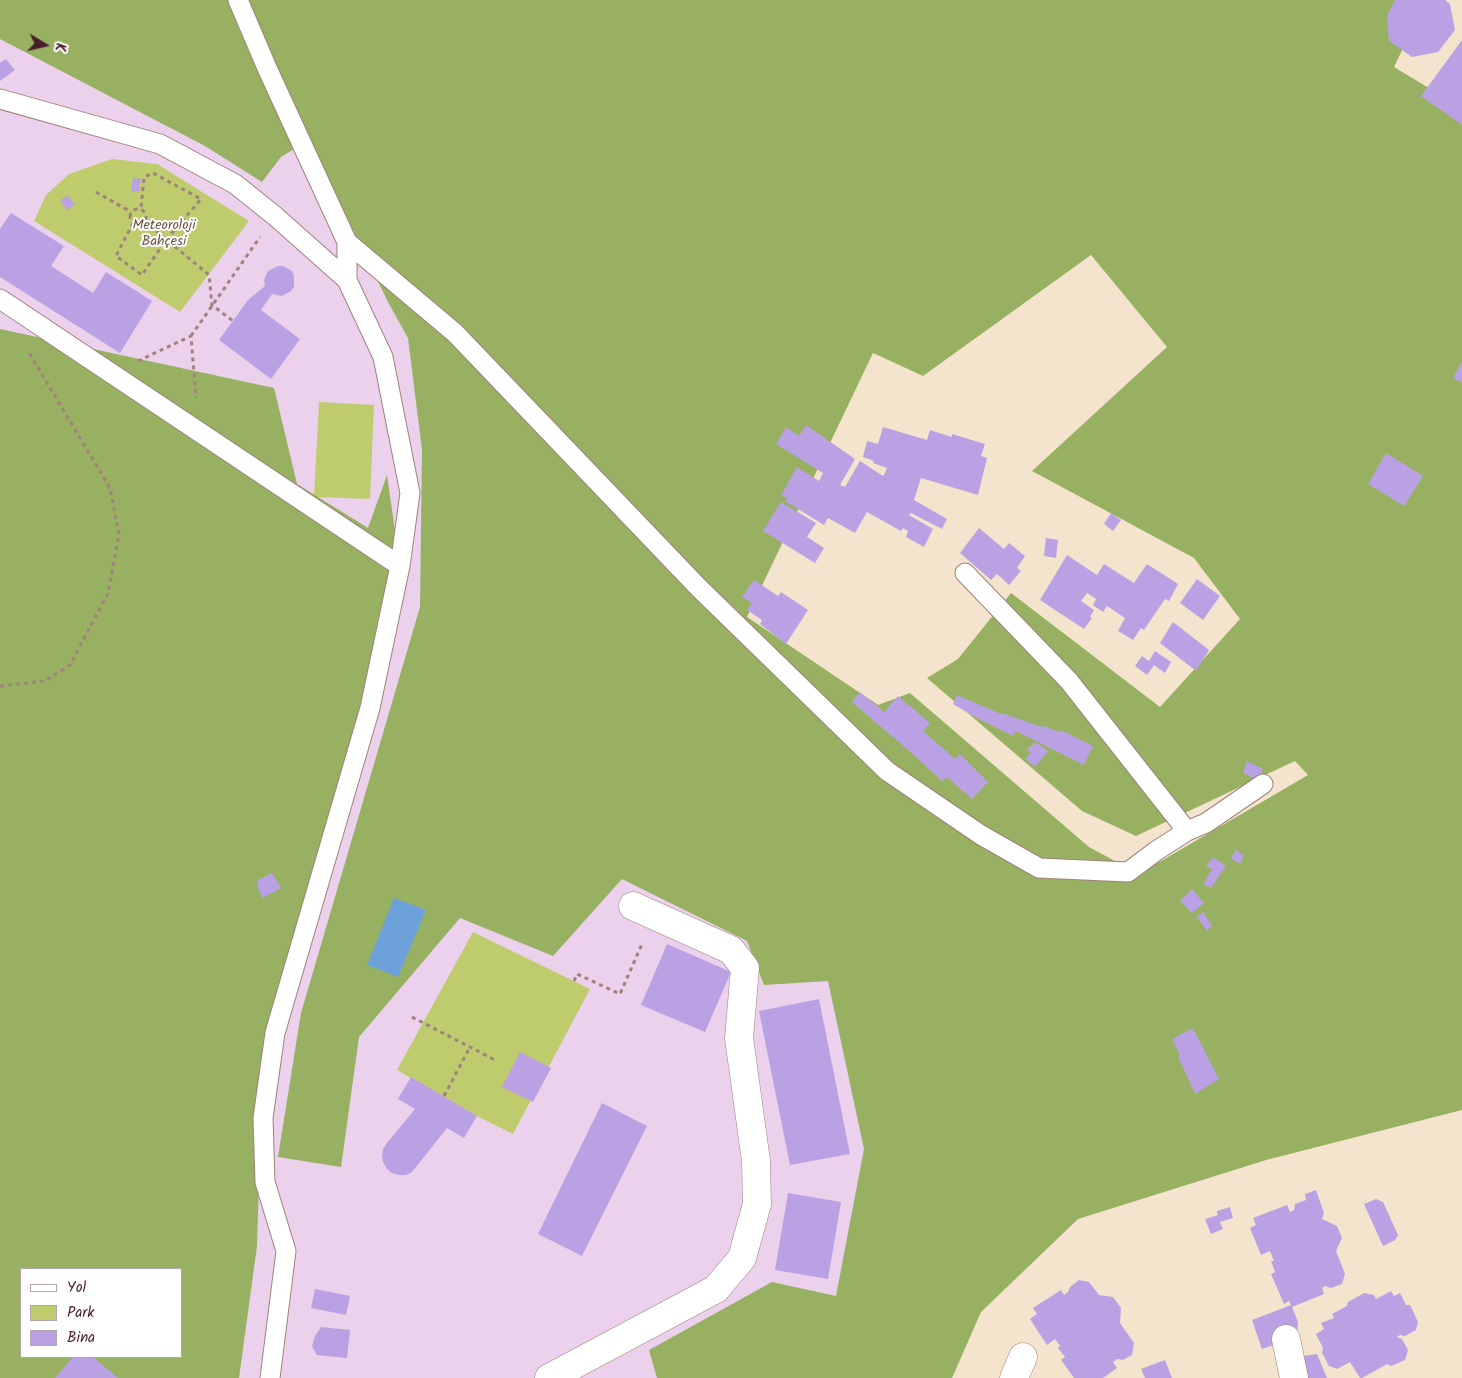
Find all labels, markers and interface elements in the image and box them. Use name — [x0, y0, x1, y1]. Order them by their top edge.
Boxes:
north arrow — [20, 20, 70, 70]
text: K — [48, 41, 71, 53]
park label: Meteoroloji Bahçesi — [132, 219, 196, 252]
legend — [20, 1268, 182, 1358]
text: Yol — [67, 1276, 86, 1300]
text: Park — [67, 1301, 94, 1325]
text: Bina — [67, 1326, 95, 1350]

